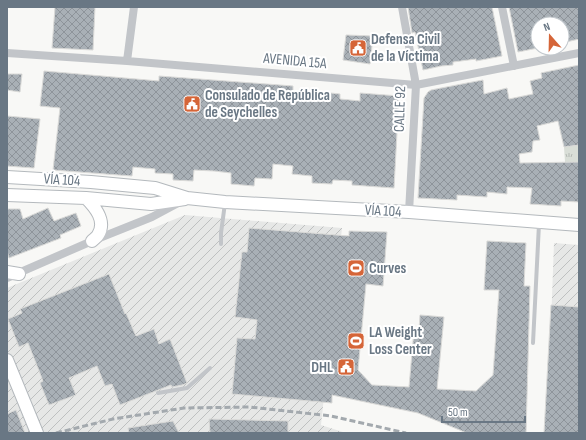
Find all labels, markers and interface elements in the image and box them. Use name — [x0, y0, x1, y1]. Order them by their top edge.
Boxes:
north arrow — [530, 16, 570, 56]
text: N — [542, 20, 552, 34]
place label: Defensa Civil de la Víctima — [371, 30, 440, 66]
public building icon: Defensa Civil de la Víctima — [348, 38, 368, 58]
street label: AVENIDA 15A — [262, 49, 328, 73]
place label: Consulado de República de Seychelles — [205, 86, 330, 122]
street label: CALLE 92 — [390, 86, 410, 132]
public building icon: Consulado de República de Seychelles — [182, 94, 202, 114]
street label: VÍA 104 — [43, 169, 81, 191]
street label: VÍA 104 — [364, 201, 402, 221]
sports icon: Curves — [346, 258, 366, 278]
place label: Curves — [369, 259, 407, 278]
place label: LA Weight Loss Center — [369, 323, 432, 359]
sports icon: LA Weight Loss Center — [346, 331, 366, 351]
public building icon: DHL — [336, 357, 356, 377]
place label: DHL — [311, 358, 333, 377]
scale bar — [442, 398, 525, 424]
text: 50 m — [448, 405, 468, 420]

